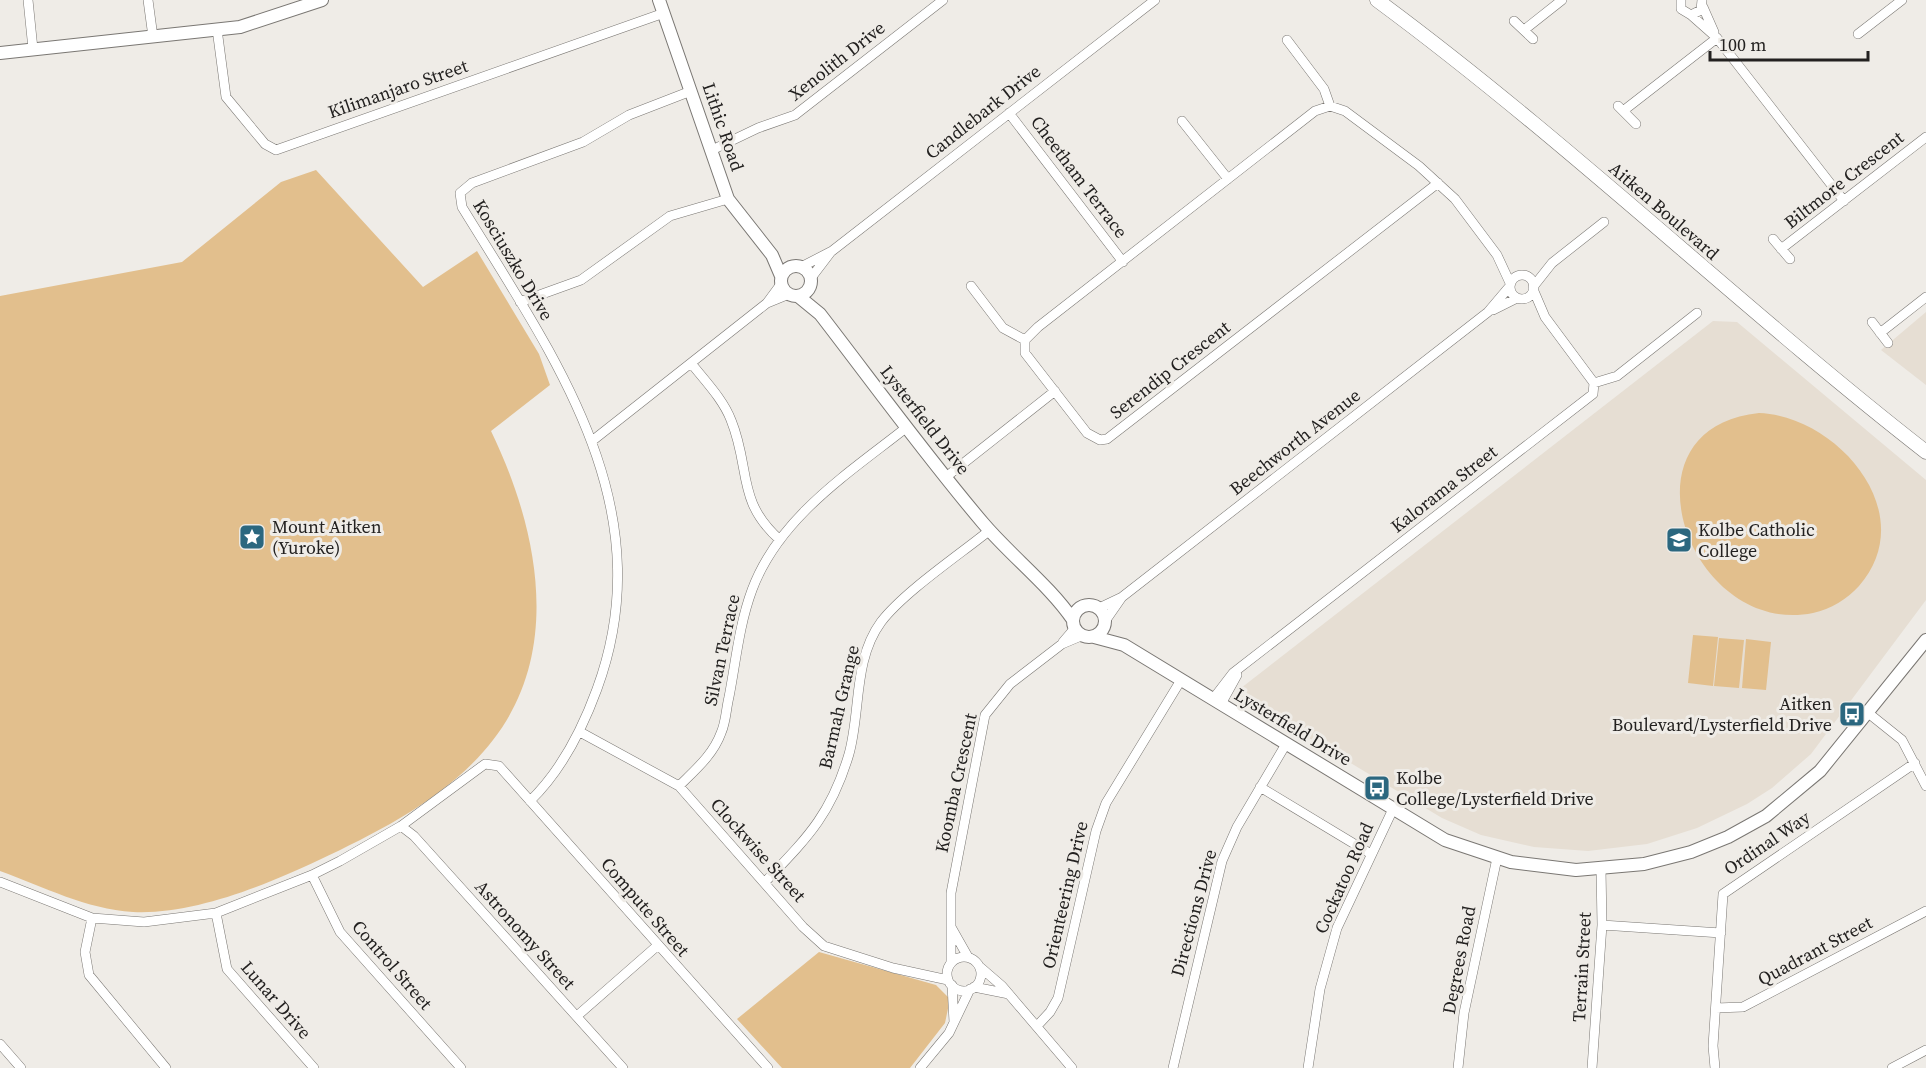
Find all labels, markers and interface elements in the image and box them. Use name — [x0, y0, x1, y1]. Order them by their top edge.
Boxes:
street label: Xenolith Drive — [783, 15, 890, 106]
scale bar — [1710, 24, 1868, 62]
text: 100 m — [1719, 32, 1766, 57]
street label: Kilimanjaro Street — [325, 53, 471, 124]
street label: Candlebark Drive — [920, 59, 1046, 165]
street label: Lithic Road — [697, 79, 750, 174]
street label: Cheetham Terrace — [1025, 110, 1134, 243]
street label: Biltmore Crescent — [1779, 125, 1909, 234]
street label: Aitken Boulevard — [1604, 156, 1725, 265]
street label: Kosciuszko Drive — [467, 195, 559, 325]
street label: Serendip Crescent — [1104, 315, 1235, 425]
street label: Lysterfield Drive — [875, 360, 976, 480]
street label: Beechworth Avenue — [1224, 383, 1365, 501]
street label: Kalorama Street — [1385, 439, 1502, 538]
place label: Mount Aitken (Yuroke) — [272, 514, 382, 560]
place label: Kolbe Catholic College — [1698, 517, 1815, 563]
place icon: Mount Aitken (Yuroke) — [237, 522, 267, 552]
school or university icon: Kolbe Catholic College — [1664, 525, 1694, 555]
street label: Silvan Terrace — [698, 592, 746, 708]
street label: Barmah Grange — [812, 642, 865, 771]
street label: Lysterfield Drive — [1230, 682, 1357, 771]
place label: Aitken Boulevard/Lysterfield Drive — [1612, 691, 1832, 737]
bus stop icon: Aitken Boulevard/Lysterfield Drive — [1837, 699, 1867, 729]
street label: Koomba Crescent — [929, 711, 983, 855]
place label: Kolbe College/Lysterfield Drive — [1396, 765, 1594, 811]
bus stop icon: Kolbe College/Lysterfield Drive — [1362, 773, 1392, 803]
street label: Clockwise Street — [705, 792, 812, 907]
street label: Ordinal Way — [1719, 804, 1815, 881]
street label: Cockatoo Road — [1308, 818, 1379, 937]
street label: Orienteering Drive — [1035, 819, 1094, 971]
street label: Directions Drive — [1164, 846, 1223, 979]
street label: Compute Street — [595, 852, 696, 962]
street label: Astronomy Street — [469, 875, 581, 995]
street label: Degrees Road — [1436, 904, 1481, 1016]
street label: Quadrant Street — [1753, 910, 1877, 991]
street label: Terrain Street — [1566, 911, 1597, 1023]
street label: Control Street — [346, 915, 438, 1015]
street label: Lunar Drive — [235, 955, 317, 1044]

